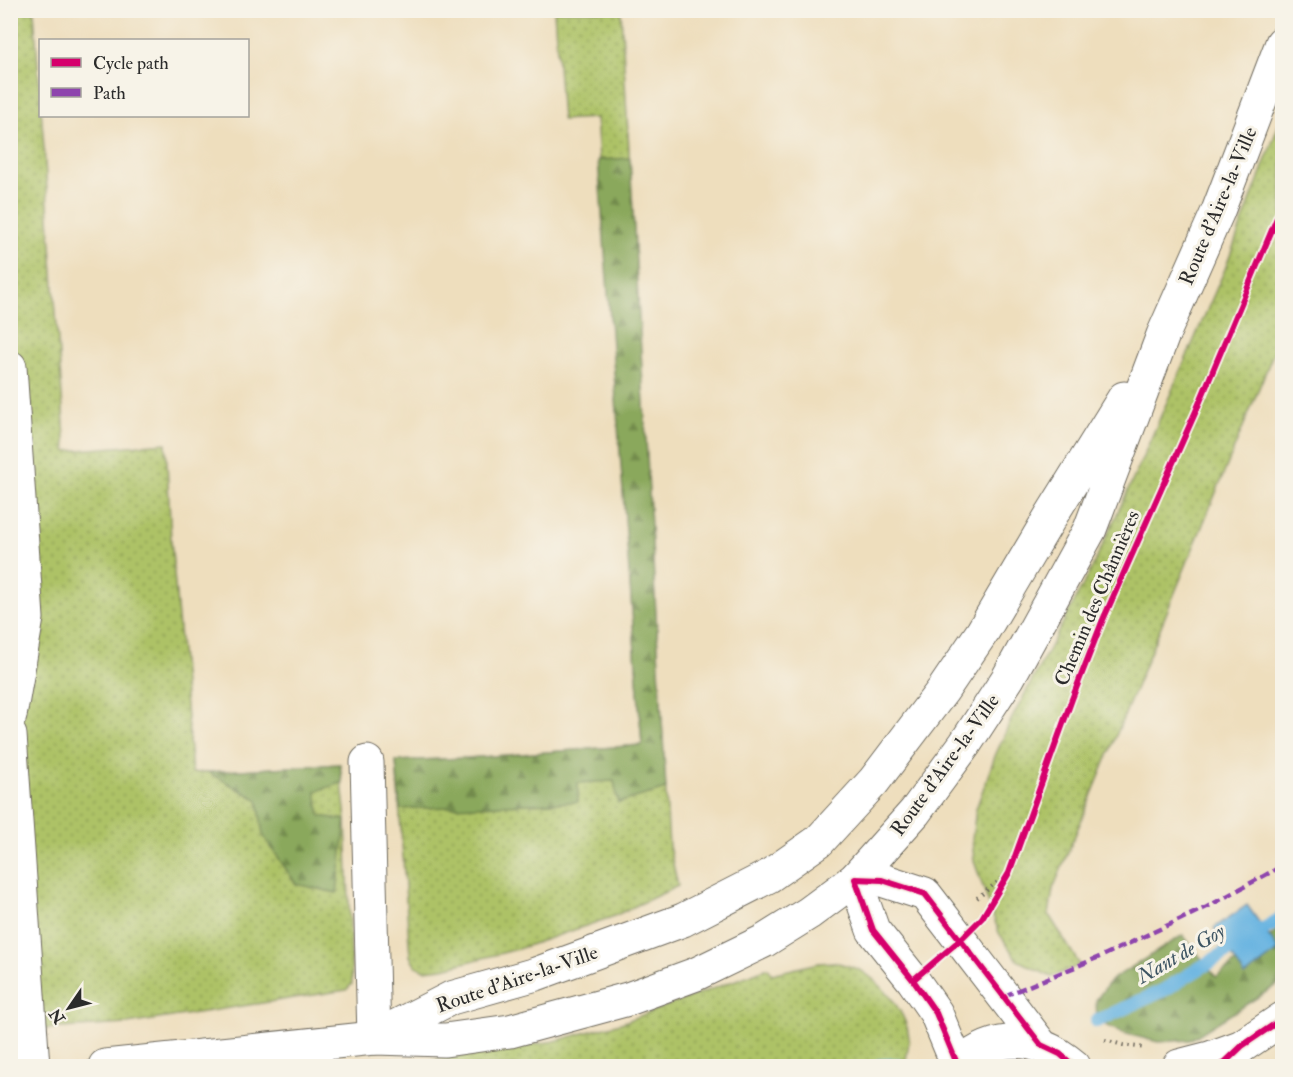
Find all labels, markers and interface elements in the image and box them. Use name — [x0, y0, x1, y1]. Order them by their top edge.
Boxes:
legend — [39, 39, 249, 117]
text: Cycle path — [93, 52, 169, 75]
text: Path — [93, 82, 126, 105]
street label: Route d'Aire-la-Ville — [1173, 123, 1263, 289]
street label: Chemin des Chânnières — [1049, 506, 1145, 690]
street label: Route d'Aire-la-Ville — [885, 689, 1005, 841]
water label: Nant de Goy — [1131, 917, 1231, 991]
street label: Route d'Aire-la-Ville — [433, 940, 601, 1018]
north arrow — [39, 978, 99, 1038]
text: N — [45, 1004, 70, 1028]

